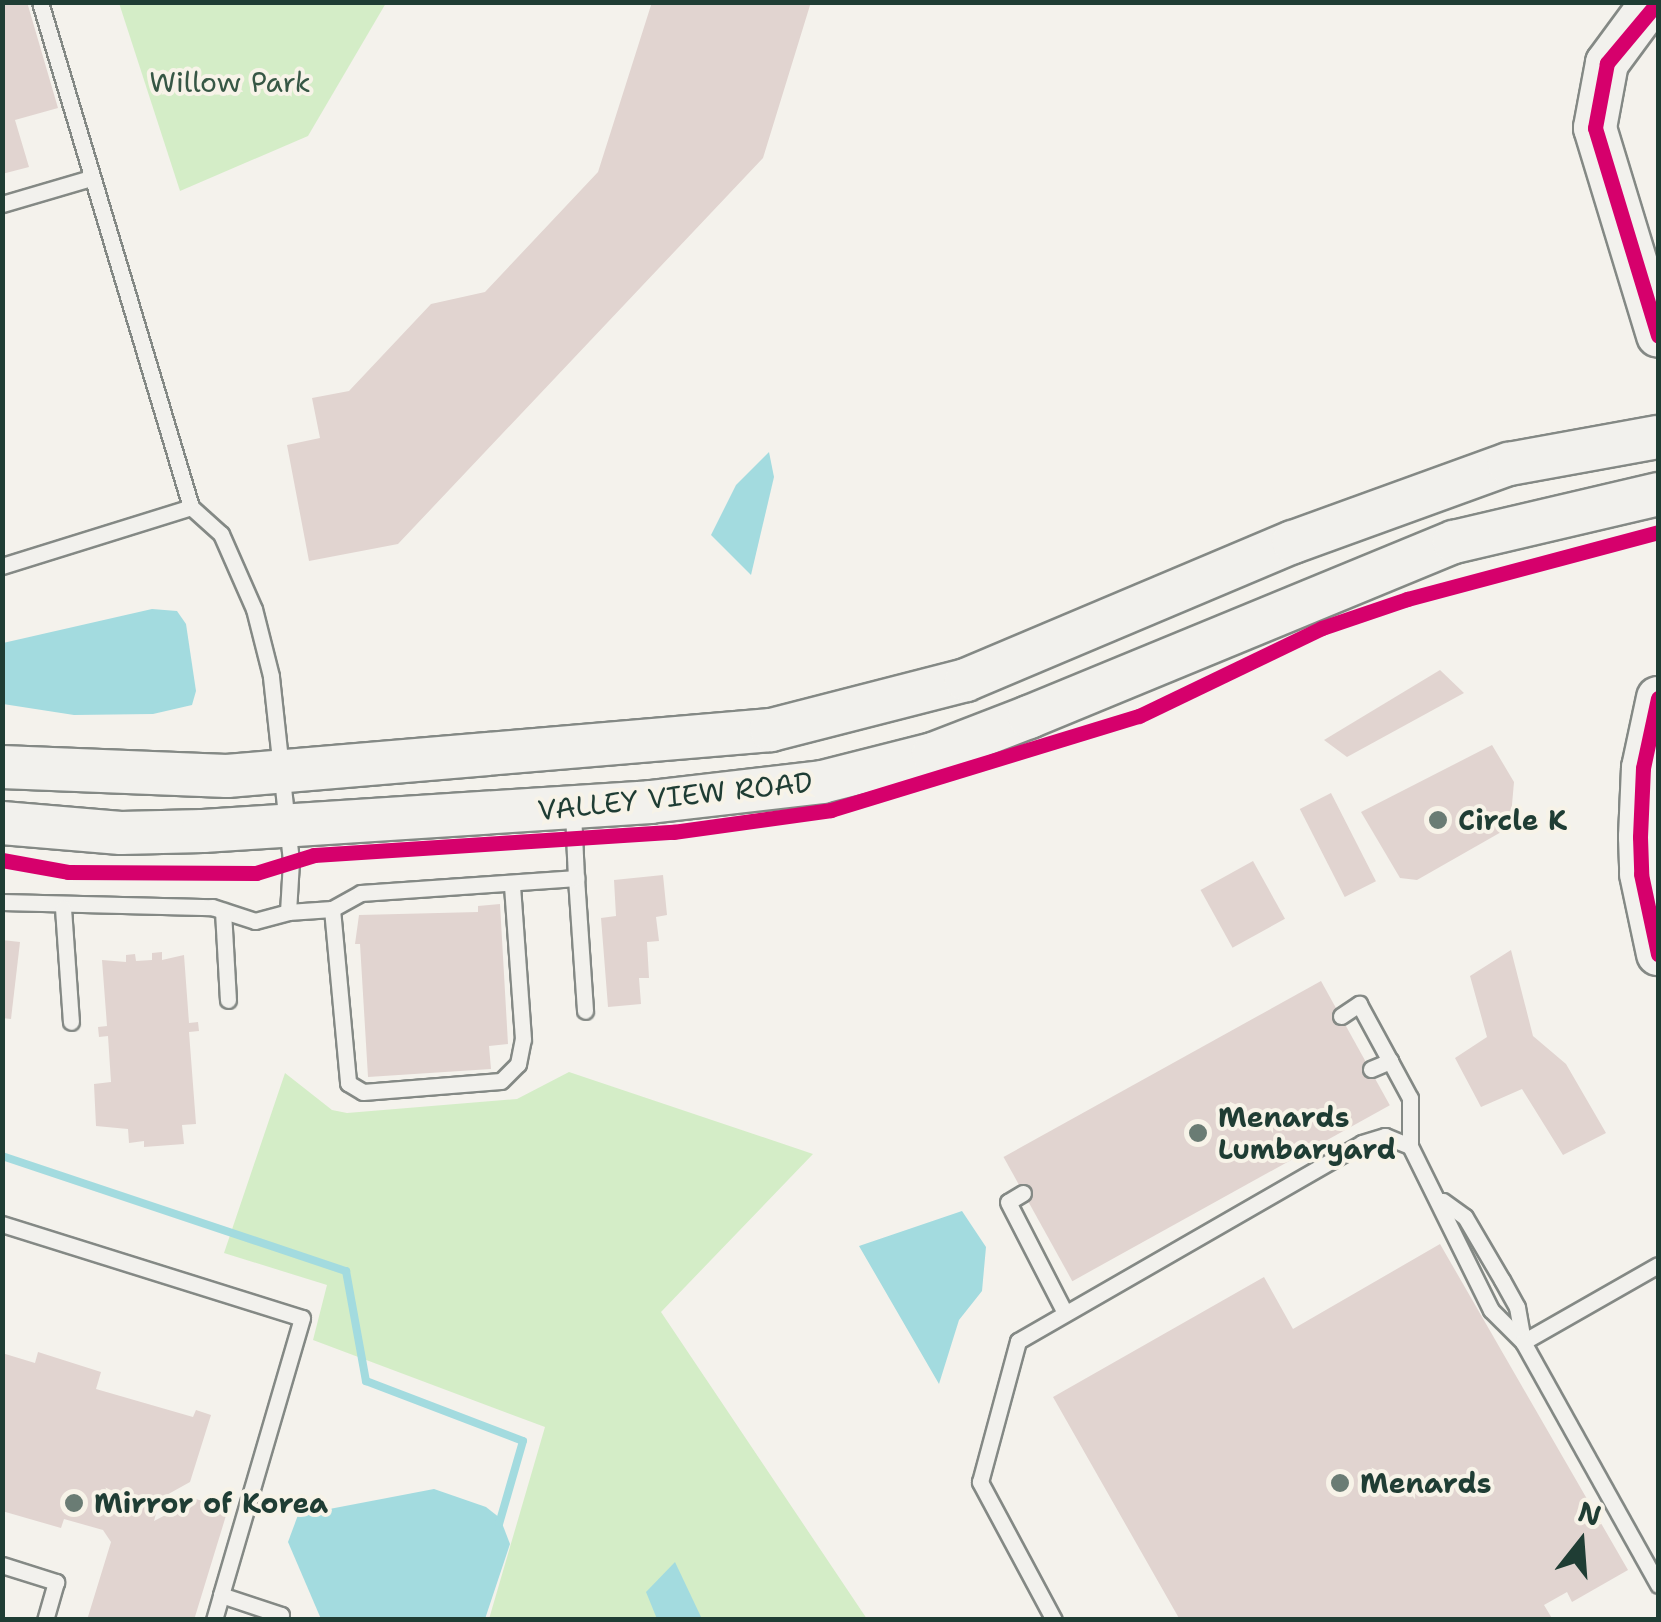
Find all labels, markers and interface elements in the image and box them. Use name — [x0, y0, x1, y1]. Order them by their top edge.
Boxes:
park label: Willow Park — [149, 65, 311, 99]
street label: VALLEY VIEW ROAD — [536, 765, 814, 827]
place label: Circle K — [1458, 803, 1567, 837]
marker: Circle K — [1427, 809, 1449, 831]
place label: Menards Lumbaryard — [1218, 1100, 1396, 1166]
marker: Menards Lumbaryard — [1187, 1122, 1209, 1144]
place label: Menards — [1360, 1466, 1491, 1500]
marker: Menards — [1329, 1472, 1351, 1494]
place label: Mirror of Korea — [94, 1486, 328, 1520]
marker: Mirror of Korea — [63, 1492, 85, 1514]
north arrow — [1531, 1492, 1631, 1592]
text: N — [1574, 1492, 1606, 1535]

